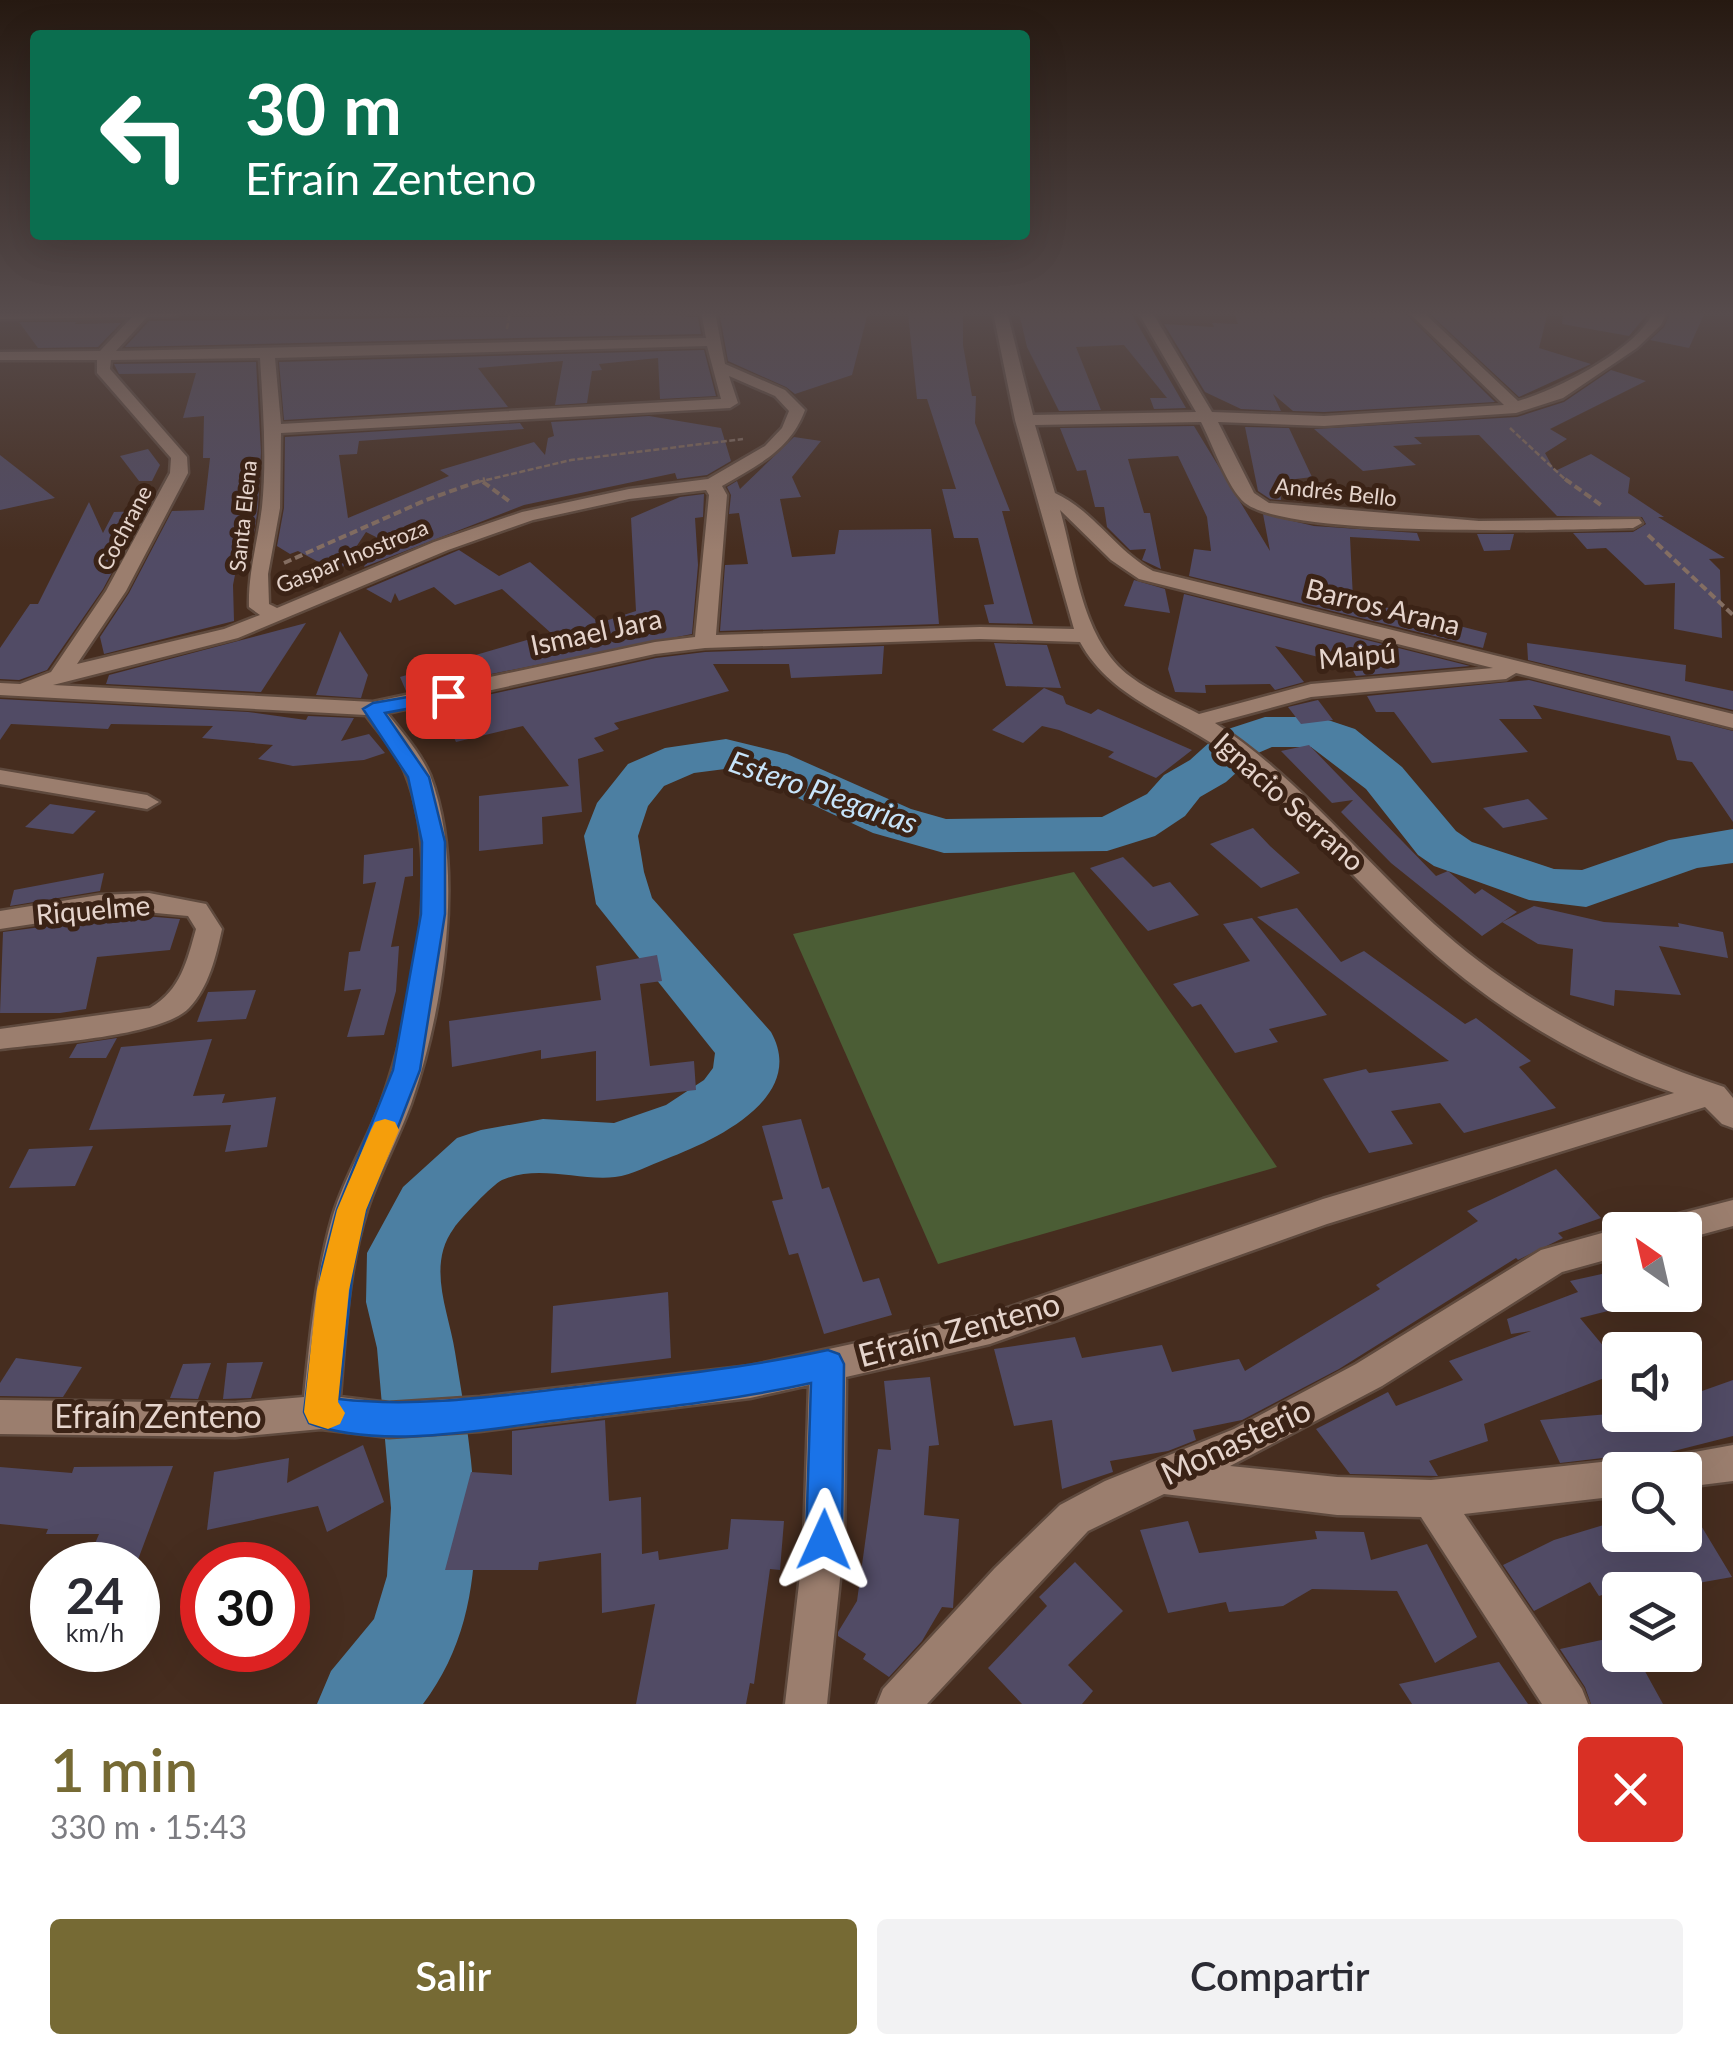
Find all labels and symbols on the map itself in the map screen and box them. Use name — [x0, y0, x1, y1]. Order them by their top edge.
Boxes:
street label: Santa Elena — [223, 459, 262, 573]
street label: Andrés Bello — [1274, 472, 1398, 511]
street label: Cochrane — [90, 481, 157, 575]
street label: Gaspar Inostroza — [272, 513, 432, 598]
street label: Barros Arana — [1302, 570, 1464, 642]
street label: Ismael Jara — [527, 601, 665, 662]
street label: Maipú — [1317, 635, 1397, 675]
pin — [406, 654, 491, 739]
street label: Ignacio Serrano — [1208, 725, 1372, 877]
water label: Estero Plegarias — [725, 742, 922, 840]
street label: Riquelme — [34, 887, 151, 931]
north arrow — [1602, 1212, 1702, 1312]
street label: Efraín Zenteno — [853, 1283, 1064, 1374]
street label: Monasterio — [1154, 1389, 1316, 1492]
street label: Efraín Zenteno — [54, 1396, 262, 1435]
position arrow — [772, 1488, 876, 1592]
speed limit sign: 30 — [180, 1542, 310, 1672]

